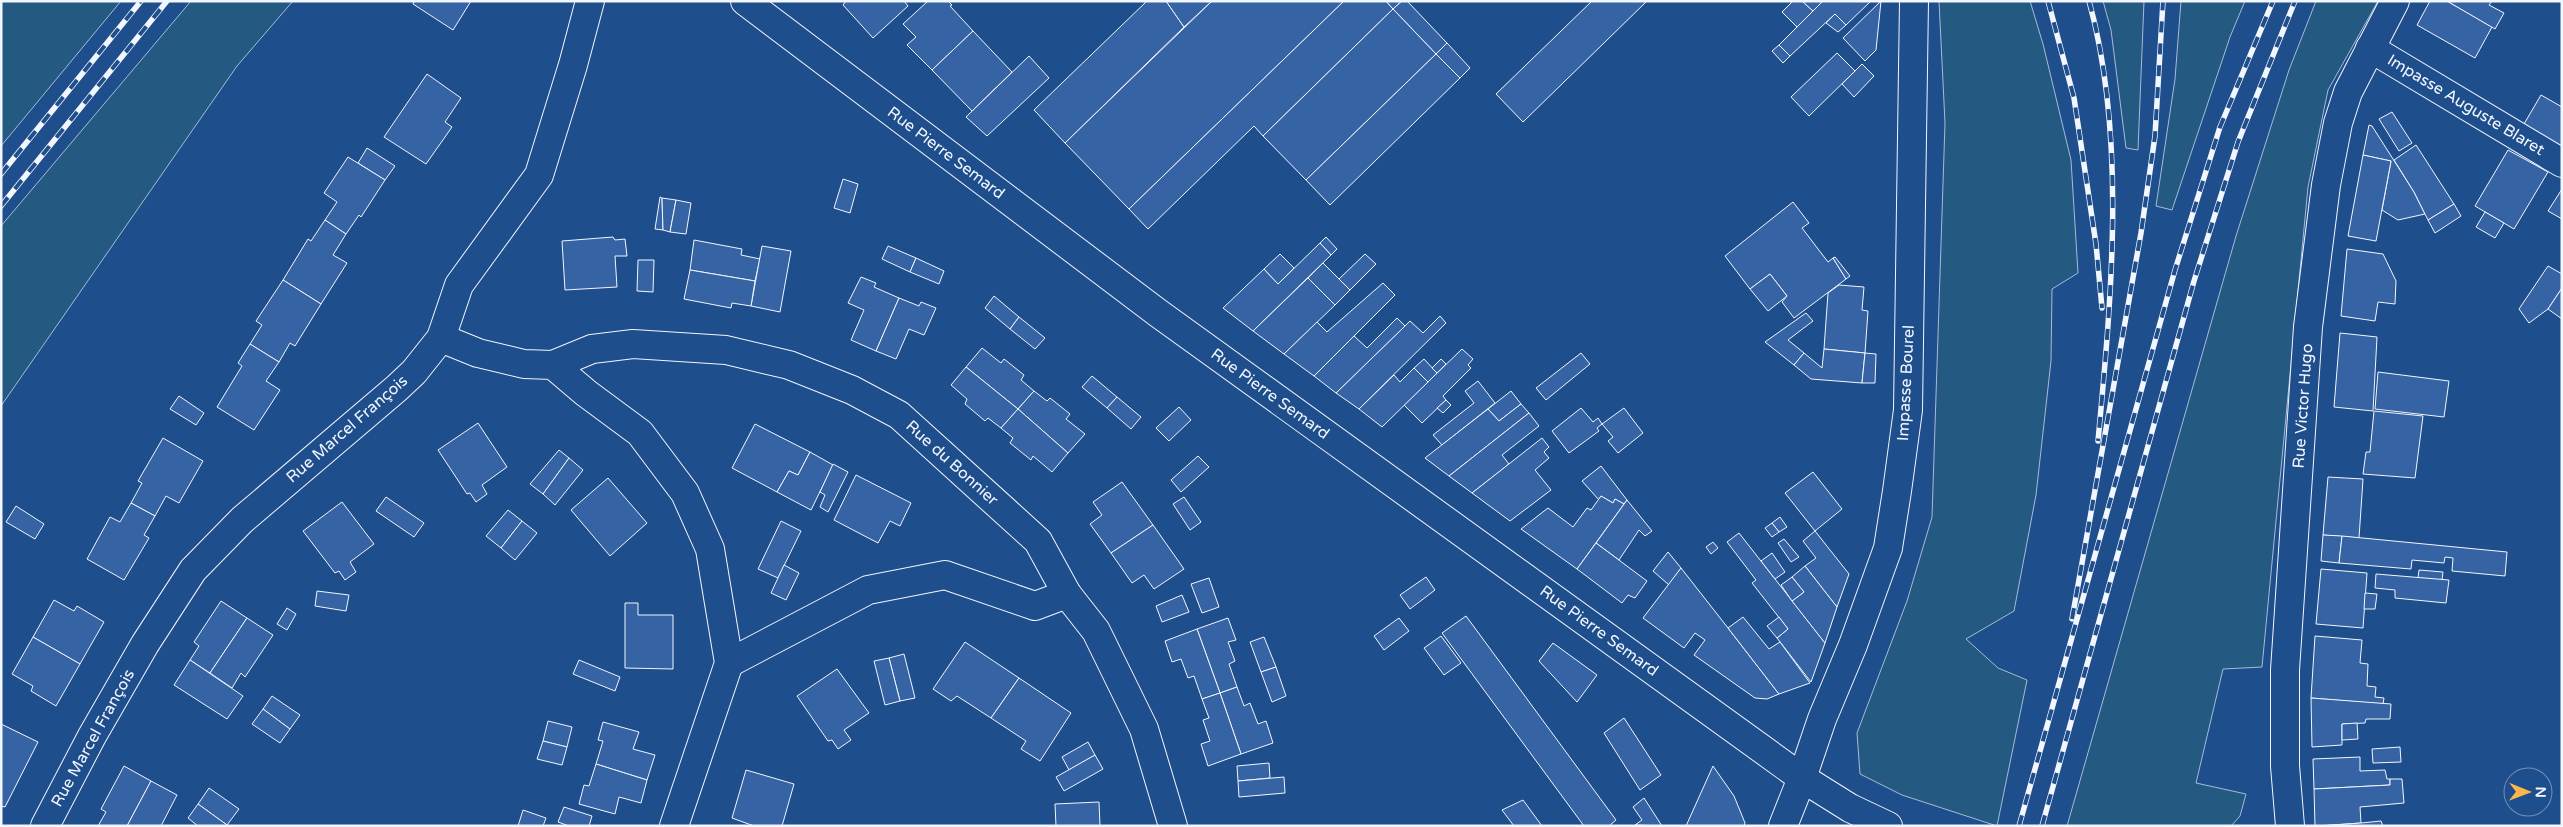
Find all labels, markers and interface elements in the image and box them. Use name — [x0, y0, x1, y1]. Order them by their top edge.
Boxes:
street label: Impasse Auguste Blaret — [2384, 50, 2548, 160]
street label: Rue Pierre Semard — [883, 102, 1009, 204]
street label: Impasse Bourel — [1893, 324, 1919, 442]
street label: Rue Victor Hugo — [2289, 343, 2317, 469]
street label: Rue Pierre Semard — [1207, 344, 1333, 444]
street label: Rue Marcel François — [282, 371, 412, 487]
street label: Rue du Bonnier — [902, 416, 1003, 510]
street label: Rue Pierre Semard — [1536, 581, 1662, 681]
street label: Rue Marcel François — [47, 666, 139, 810]
north arrow — [2503, 767, 2553, 817]
text: N — [2532, 786, 2549, 798]

